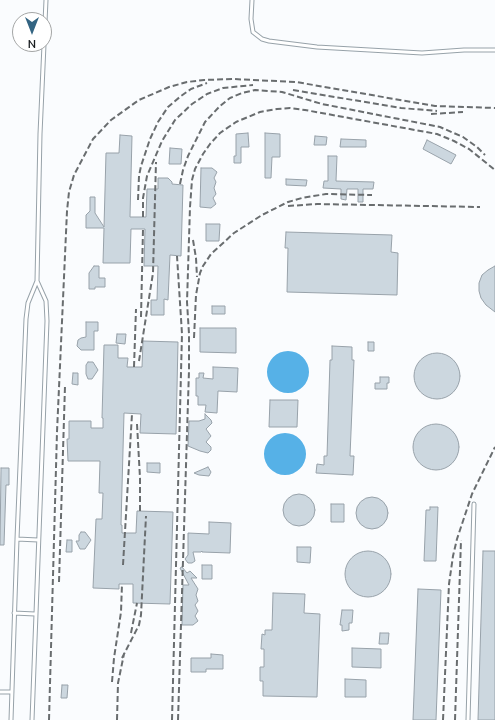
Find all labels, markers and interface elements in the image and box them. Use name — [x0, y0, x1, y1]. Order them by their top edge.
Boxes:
north arrow — [12, 12, 52, 52]
text: N — [28, 36, 36, 51]

